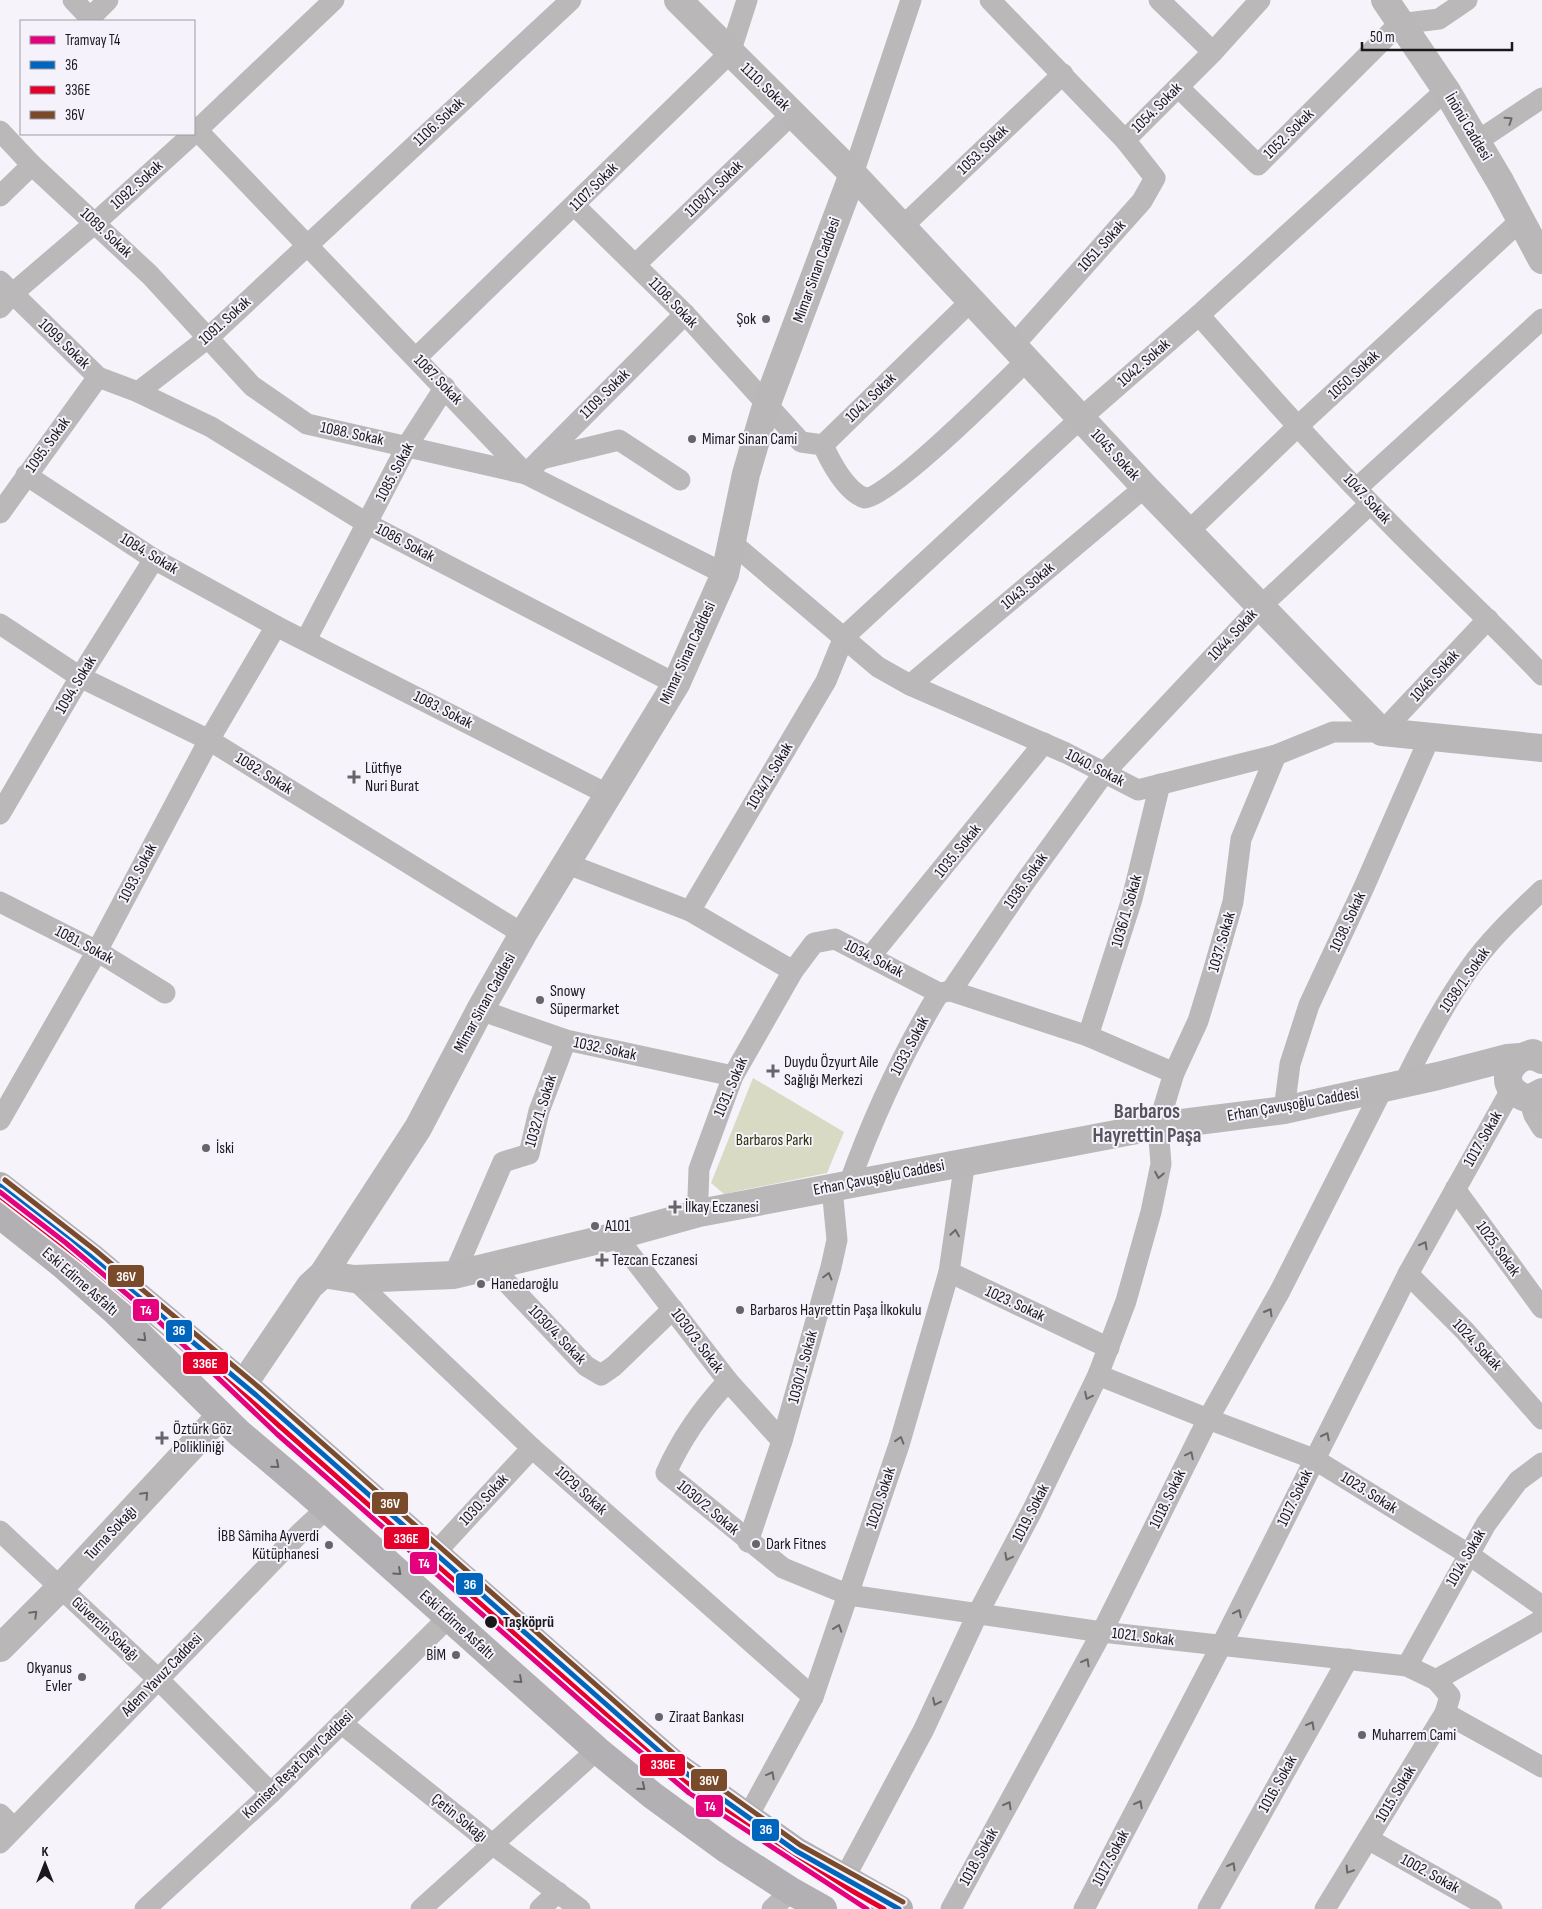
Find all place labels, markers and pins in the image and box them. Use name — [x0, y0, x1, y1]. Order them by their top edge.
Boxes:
place label: Şok — [736, 310, 756, 329]
marker: Şok — [760, 313, 772, 325]
place label: Mimar Sinan Cami — [702, 430, 797, 449]
marker: Mimar Sinan Cami — [686, 433, 698, 445]
place label: Lütfiye Nuri Burat — [365, 759, 419, 796]
marker: Lütfiye Nuri Burat — [347, 770, 361, 784]
place label: Snowy Süpermarket — [550, 982, 619, 1019]
marker: Snowy Süpermarket — [534, 994, 546, 1006]
place label: Duydu Özyurt Aile Sağlığı Merkezi — [784, 1053, 879, 1090]
marker: Duydu Özyurt Aile Sağlığı Merkezi — [766, 1064, 780, 1078]
place label: İski — [216, 1139, 234, 1158]
marker: İski — [200, 1142, 212, 1154]
place label: İlkay Eczanesi — [685, 1198, 759, 1217]
marker: İlkay Eczanesi — [669, 1201, 681, 1213]
place label: A101 — [604, 1217, 631, 1236]
marker: A101 — [589, 1220, 601, 1232]
place label: Tezcan Eczanesi — [612, 1251, 698, 1270]
marker: Tezcan Eczanesi — [596, 1254, 608, 1266]
place label: Hanedaroğlu — [491, 1275, 558, 1294]
marker: Hanedaroğlu — [475, 1278, 487, 1290]
place label: Barbaros Hayrettin Paşa İlkokulu — [750, 1301, 921, 1320]
marker: Barbaros Hayrettin Paşa İlkokulu — [734, 1304, 746, 1316]
place label: Öztürk Göz Polikliniği — [173, 1420, 232, 1457]
marker: Öztürk Göz Polikliniği — [155, 1431, 169, 1445]
place label: İBB Sâmiha Ayverdi Kütüphanesi — [218, 1527, 319, 1564]
place label: Dark Fitnes — [766, 1535, 827, 1554]
marker: Dark Fitnes — [750, 1538, 762, 1550]
marker: İBB Sâmiha Ayverdi Kütüphanesi — [323, 1539, 335, 1551]
place label: Taşköprü — [503, 1613, 554, 1632]
marker: Taşköprü — [483, 1614, 499, 1630]
place label: BİM — [426, 1646, 446, 1665]
marker: BİM — [450, 1649, 462, 1661]
place label: Okyanus Evler — [27, 1659, 72, 1696]
marker: Okyanus Evler — [76, 1671, 88, 1683]
place label: Ziraat Bankası — [669, 1708, 744, 1727]
marker: Ziraat Bankası — [653, 1711, 665, 1723]
place label: Muharrem Cami — [1372, 1726, 1456, 1745]
marker: Muharrem Cami — [1356, 1729, 1368, 1741]

